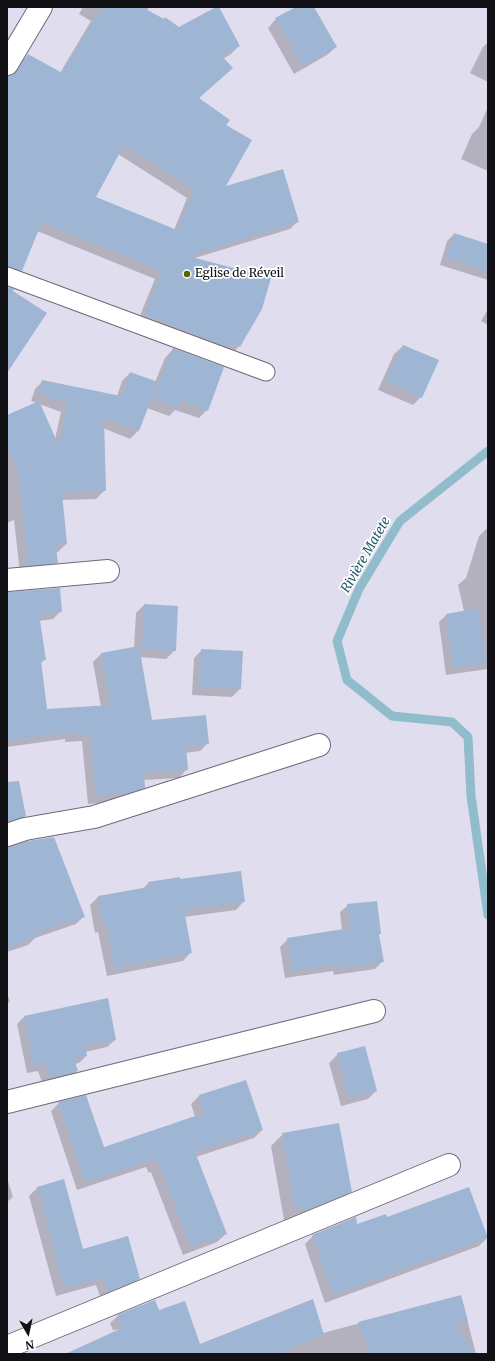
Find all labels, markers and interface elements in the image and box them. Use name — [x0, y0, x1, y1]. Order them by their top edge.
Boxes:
place label: Eglise de Réveil — [195, 267, 284, 281]
marker: Eglise de Réveil — [182, 269, 192, 279]
water label: Rivière Matete — [338, 514, 394, 596]
north arrow — [8, 1313, 48, 1353]
text: N — [24, 1337, 35, 1352]

